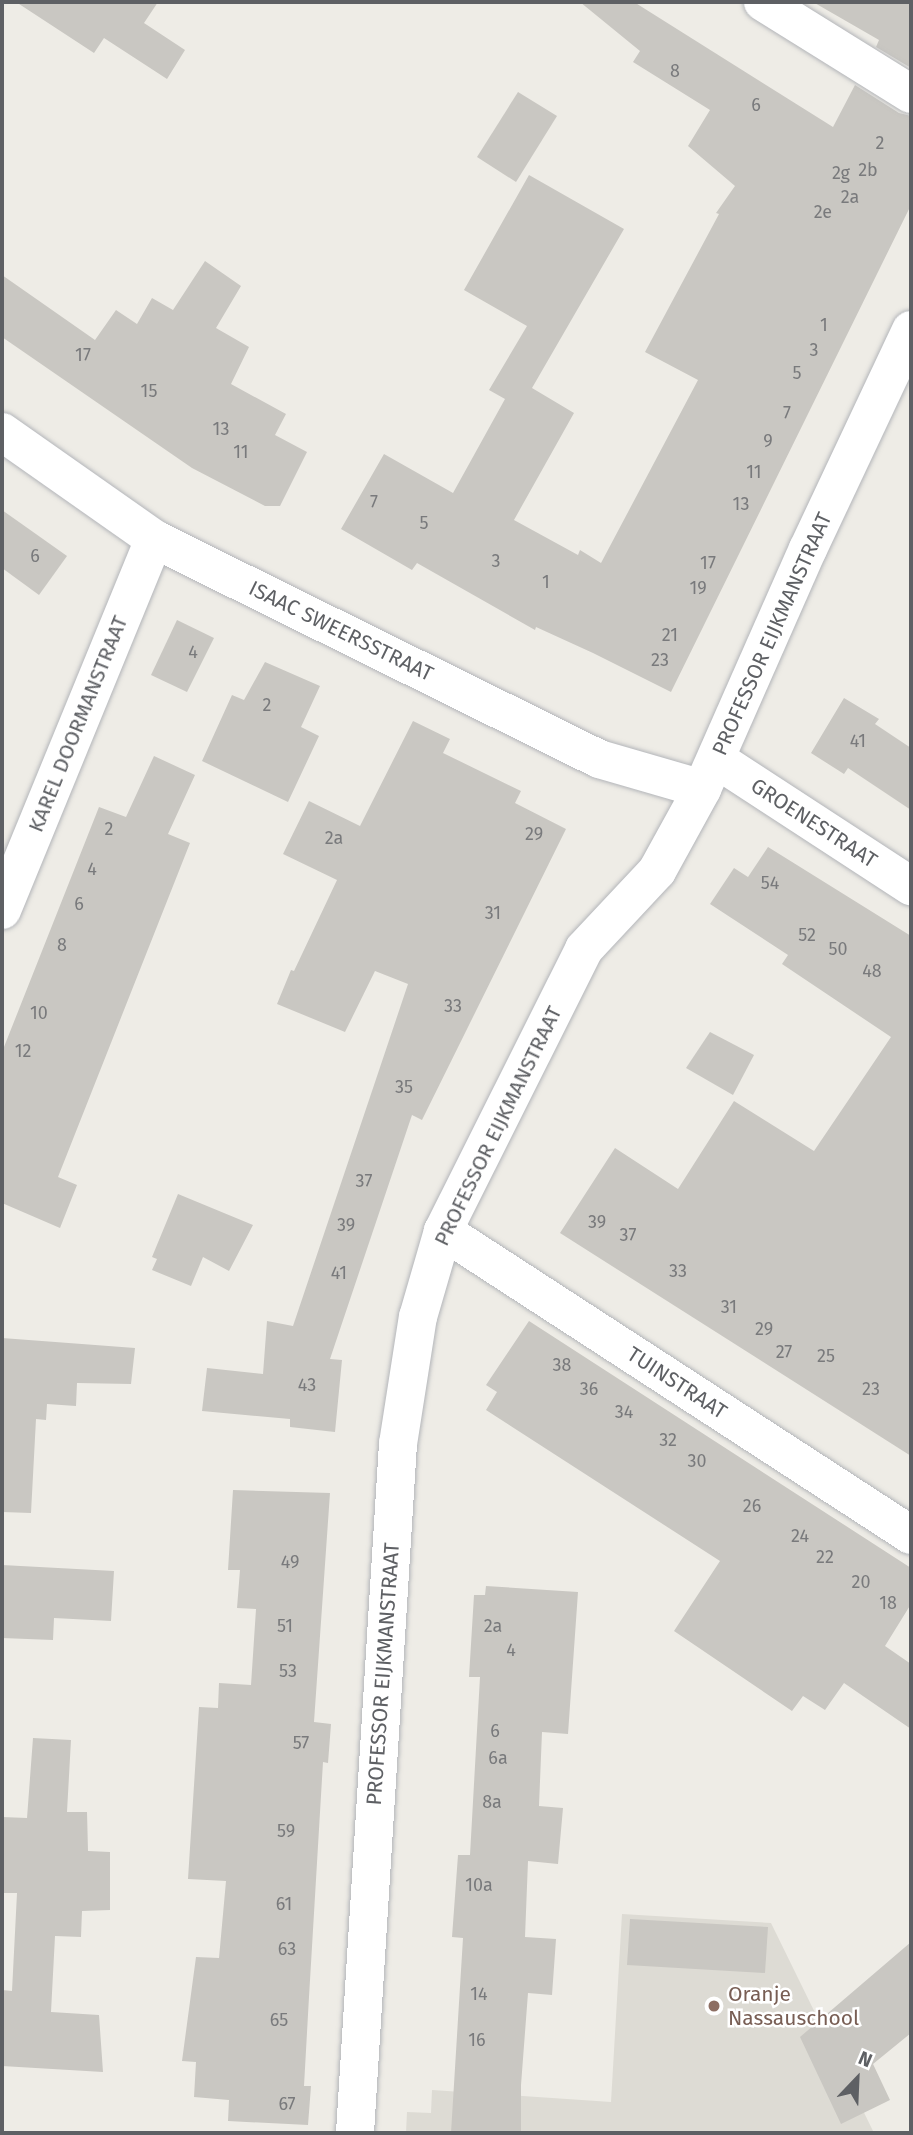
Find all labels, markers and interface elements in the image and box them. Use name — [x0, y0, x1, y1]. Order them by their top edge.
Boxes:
house number: 8 — [670, 60, 680, 82]
house number: 6 — [751, 94, 761, 116]
house number: 2 — [876, 132, 884, 154]
house number: 2b — [858, 159, 878, 181]
house number: 2g — [832, 162, 850, 184]
house number: 2a — [841, 186, 859, 208]
house number: 2e — [814, 201, 832, 223]
house number: 1 — [820, 314, 828, 336]
house number: 3 — [810, 339, 818, 361]
house number: 17 — [75, 344, 91, 366]
house number: 5 — [792, 362, 802, 384]
house number: 15 — [141, 380, 157, 402]
house number: 7 — [783, 402, 791, 424]
house number: 13 — [213, 418, 229, 440]
house number: 9 — [763, 430, 773, 452]
house number: 11 — [233, 441, 249, 463]
house number: 11 — [746, 461, 762, 483]
house number: 7 — [370, 491, 378, 513]
house number: 13 — [733, 493, 749, 515]
street label: PROFESSOR EIJKMANSTRAAT — [707, 509, 837, 759]
house number: 5 — [419, 512, 429, 534]
house number: 6 — [30, 545, 40, 567]
house number: 3 — [492, 550, 500, 572]
house number: 17 — [700, 552, 716, 574]
house number: 1 — [542, 571, 550, 593]
street label: ISAAC SWEERSSTRAAT — [245, 575, 437, 687]
house number: 19 — [689, 577, 707, 599]
street label: KAREL DOORMANSTRAAT — [23, 612, 133, 836]
house number: 21 — [662, 624, 678, 646]
house number: 4 — [188, 641, 198, 663]
house number: 23 — [651, 649, 669, 671]
house number: 2 — [263, 694, 271, 716]
house number: 41 — [850, 730, 866, 752]
street label: GROENESTRAAT — [746, 773, 882, 873]
house number: 2 — [105, 818, 113, 840]
house number: 29 — [525, 823, 543, 845]
house number: 2a — [325, 827, 343, 849]
house number: 4 — [87, 858, 97, 880]
house number: 54 — [761, 872, 779, 894]
house number: 6 — [74, 893, 84, 915]
house number: 31 — [485, 902, 501, 924]
house number: 52 — [798, 924, 816, 946]
house number: 8 — [57, 934, 67, 956]
house number: 50 — [828, 938, 848, 960]
house number: 48 — [862, 960, 882, 982]
house number: 33 — [444, 995, 462, 1017]
house number: 10 — [30, 1002, 48, 1024]
street label: PROFESSOR EIJKMANSTRAAT — [429, 1002, 567, 1250]
house number: 12 — [15, 1040, 31, 1062]
house number: 35 — [395, 1076, 413, 1098]
house number: 37 — [356, 1170, 372, 1192]
house number: 39 — [588, 1211, 606, 1233]
house number: 39 — [337, 1214, 355, 1236]
house number: 37 — [620, 1224, 636, 1246]
house number: 33 — [669, 1260, 687, 1282]
house number: 41 — [331, 1262, 347, 1284]
house number: 31 — [721, 1296, 737, 1318]
house number: 29 — [755, 1318, 773, 1340]
street label: TUINSTRAAT — [622, 1341, 732, 1425]
house number: 27 — [776, 1341, 792, 1363]
house number: 25 — [817, 1345, 835, 1367]
house number: 38 — [553, 1354, 571, 1376]
house number: 43 — [298, 1374, 316, 1396]
house number: 36 — [580, 1378, 598, 1400]
house number: 23 — [862, 1378, 880, 1400]
house number: 34 — [615, 1401, 633, 1423]
house number: 32 — [659, 1429, 677, 1451]
house number: 30 — [687, 1450, 707, 1472]
house number: 26 — [743, 1495, 761, 1517]
house number: 24 — [791, 1525, 809, 1547]
street label: PROFESSOR EIJKMANSTRAAT — [361, 1542, 405, 1806]
house number: 22 — [816, 1546, 834, 1568]
house number: 49 — [281, 1551, 299, 1573]
house number: 20 — [852, 1571, 870, 1593]
house number: 18 — [879, 1592, 897, 1614]
house number: 51 — [277, 1615, 293, 1637]
house number: 2a — [484, 1615, 502, 1637]
house number: 4 — [506, 1639, 516, 1661]
house number: 53 — [279, 1660, 297, 1682]
house number: 6 — [490, 1720, 500, 1742]
house number: 57 — [293, 1732, 309, 1754]
house number: 6a — [488, 1747, 508, 1769]
house number: 8a — [482, 1791, 502, 1813]
house number: 59 — [277, 1820, 295, 1842]
house number: 10a — [465, 1874, 493, 1896]
house number: 61 — [276, 1893, 292, 1915]
house number: 63 — [278, 1938, 296, 1960]
place label: Oranje Nassauschool — [728, 1981, 859, 2031]
house number: 14 — [470, 1983, 488, 2005]
marker: Oranje Nassauschool — [706, 1998, 722, 2014]
house number: 65 — [270, 2009, 288, 2031]
house number: 16 — [468, 2029, 486, 2051]
north arrow — [822, 2044, 892, 2114]
text: N — [855, 2046, 876, 2072]
house number: 67 — [278, 2093, 296, 2115]

